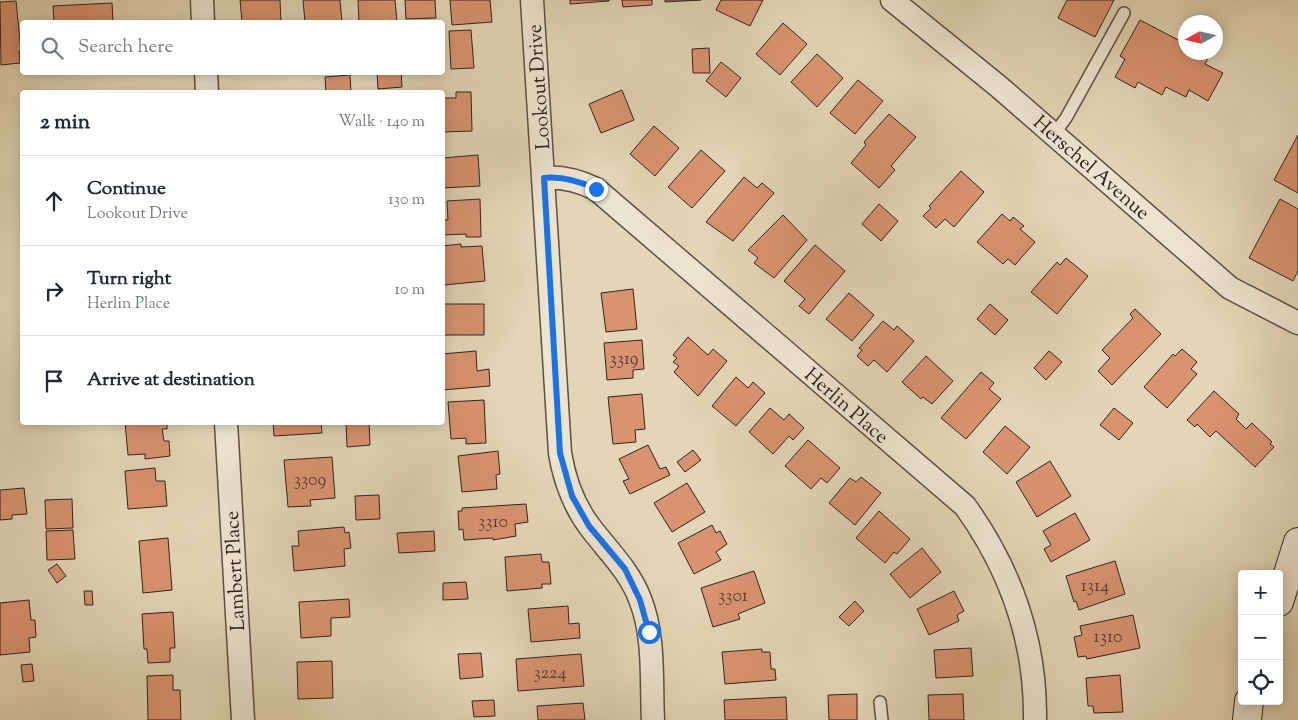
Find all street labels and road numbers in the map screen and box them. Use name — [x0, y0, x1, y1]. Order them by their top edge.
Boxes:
street label: Lookout Drive — [522, 23, 559, 151]
street label: Herschel Avenue — [1025, 110, 1155, 228]
street label: Herlin Place — [797, 362, 894, 452]
street label: Lambert Place — [219, 510, 254, 632]

